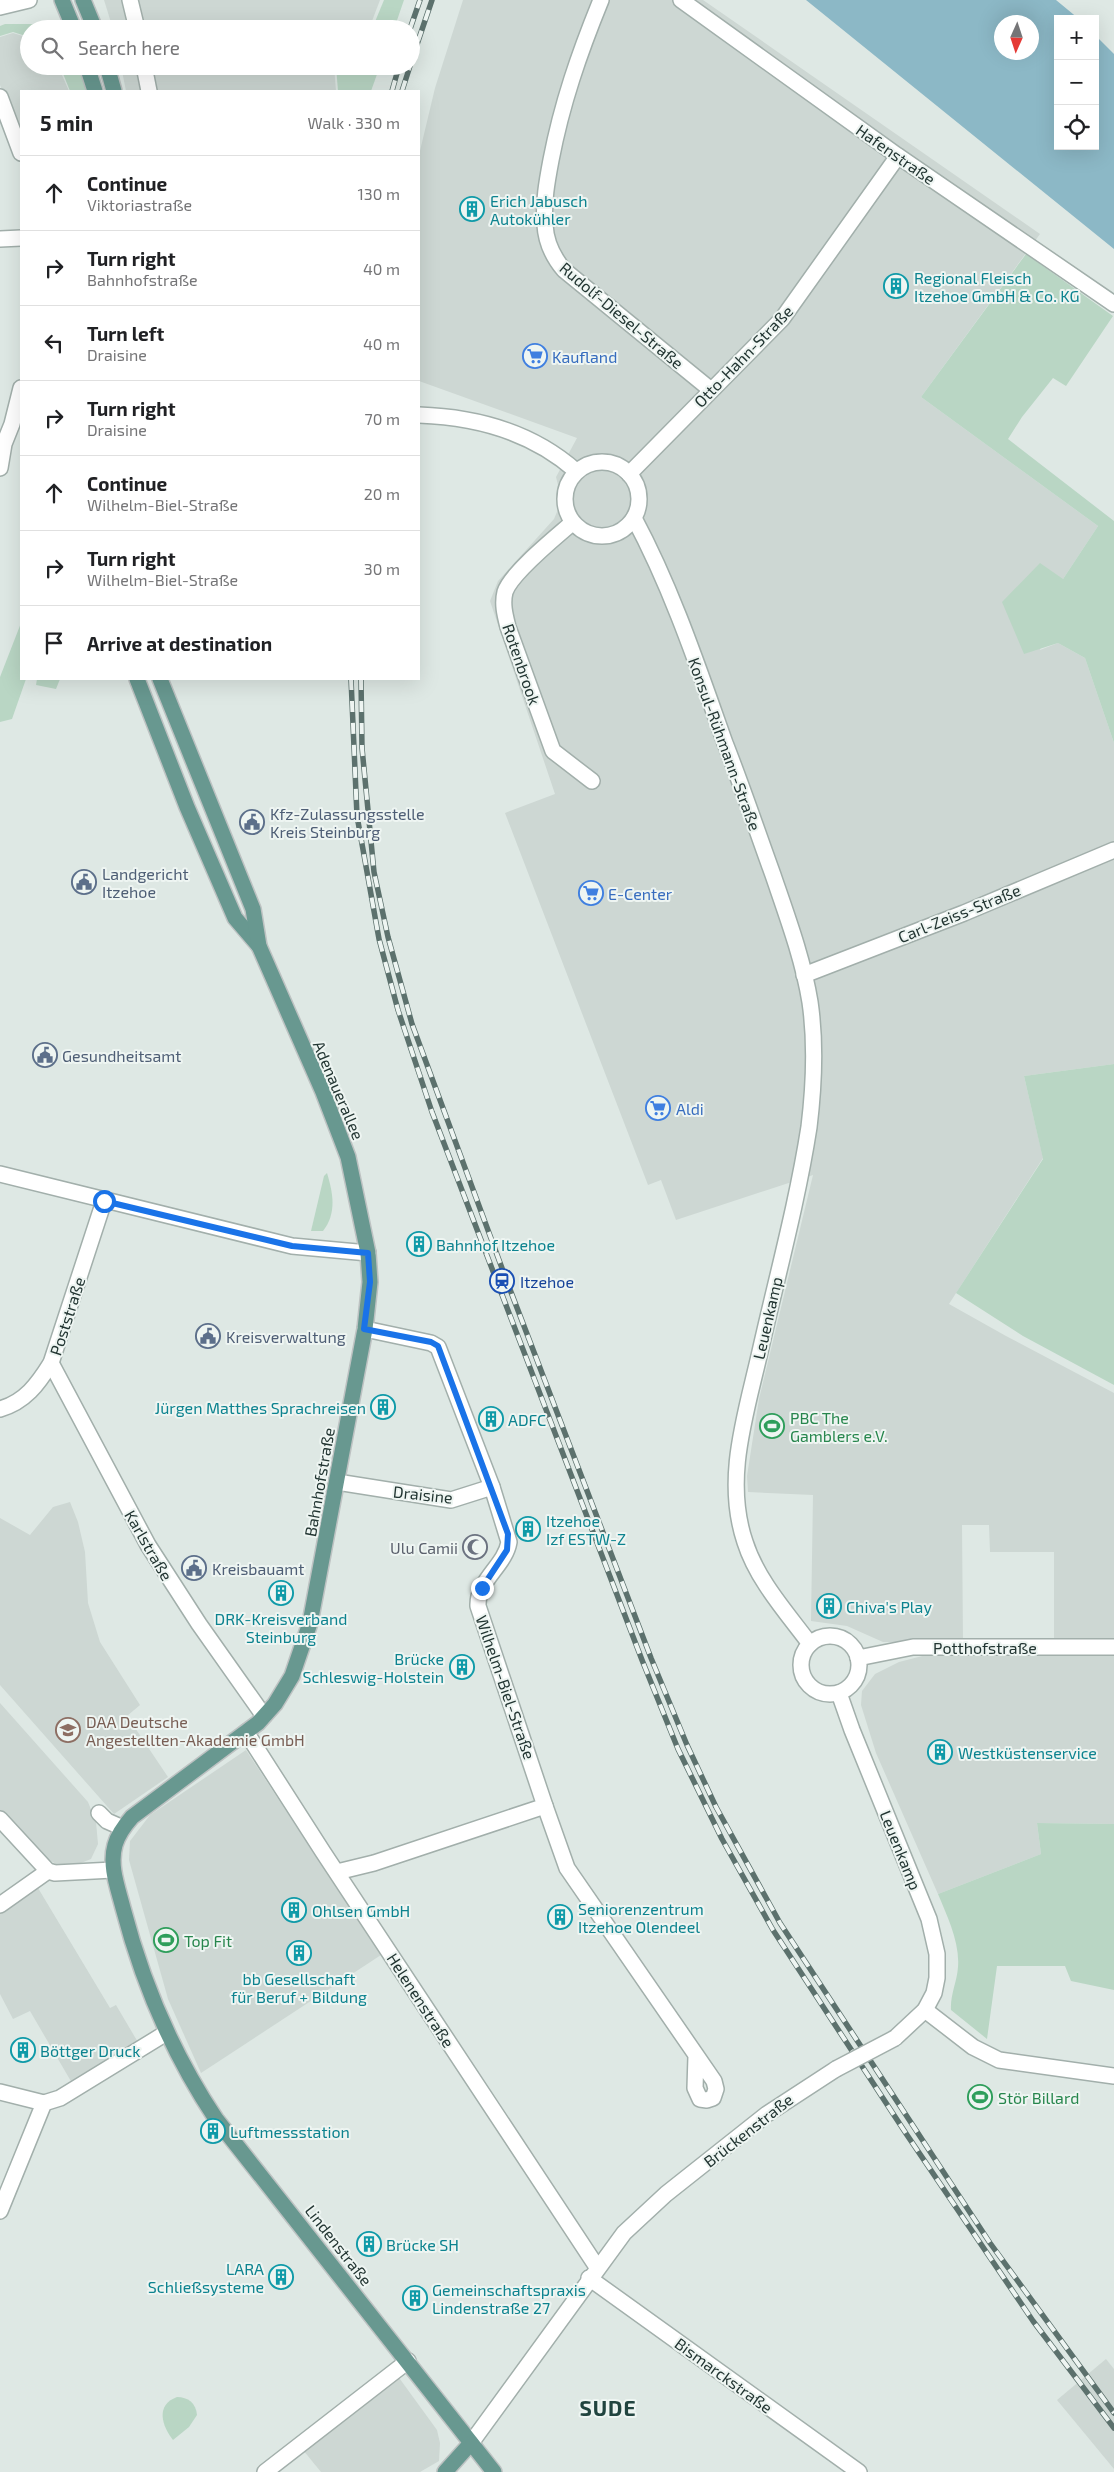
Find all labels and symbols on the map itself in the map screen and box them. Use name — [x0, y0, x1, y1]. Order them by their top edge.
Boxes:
north arrow — [994, 15, 1039, 60]
street label: Hafenstraße — [853, 120, 939, 188]
place label: Erich Jabusch Autokühler — [490, 191, 587, 228]
building icon: Erich Jabusch Autokühler — [459, 196, 485, 222]
street label: Rudolf-Diesel-Straße — [556, 258, 688, 372]
place label: Regional Fleisch Itzehoe GmbH & Co. KG — [914, 268, 1080, 305]
building icon: Regional Fleisch Itzehoe GmbH & Co. KG — [883, 273, 909, 299]
street label: Otto-Hahn-Straße — [690, 301, 796, 411]
supermarket icon: Kaufland — [522, 343, 548, 369]
place label: Kaufland — [552, 347, 617, 366]
street label: Rotenbrook — [499, 621, 545, 707]
street label: Konsul-Rühmann-Straße — [685, 655, 765, 833]
place label: Kfz-Zulassungsstelle Kreis Steinburg — [270, 804, 425, 841]
public building icon: Kfz-Zulassungsstelle Kreis Steinburg — [239, 809, 265, 835]
place label: Landgericht Itzehoe — [102, 864, 189, 901]
public building icon: Landgericht Itzehoe — [71, 869, 97, 895]
supermarket icon: E-Center — [578, 880, 604, 906]
street label: Carl-Zeiss-Straße — [895, 880, 1023, 946]
place label: E-Center — [608, 884, 673, 903]
street label: Adenauerallee — [310, 1038, 368, 1142]
public building icon: Gesundheitsamt — [32, 1042, 58, 1068]
place label: Gesundheitsamt — [62, 1046, 181, 1065]
supermarket icon: Aldi — [645, 1095, 671, 1121]
place label: Aldi — [676, 1099, 704, 1118]
route start — [93, 1190, 116, 1213]
building icon: Bahnhof Itzehoe — [406, 1231, 432, 1257]
place label: Bahnhof Itzehoe — [436, 1235, 555, 1254]
station icon: Itzehoe — [489, 1268, 515, 1294]
place label: Itzehoe — [520, 1272, 574, 1291]
street label: Poststraße — [45, 1274, 89, 1358]
street label: Leuenkamp — [748, 1275, 786, 1361]
public building icon: Kreisverwaltung — [195, 1323, 221, 1349]
place label: Kreisverwaltung — [226, 1327, 346, 1346]
building icon: Jürgen Matthes Sprachreisen — [370, 1394, 396, 1420]
place label: Jürgen Matthes Sprachreisen — [155, 1398, 366, 1417]
building icon: ADFC — [478, 1406, 504, 1432]
place label: PBC The Gamblers e.V. — [790, 1408, 888, 1445]
place label: ADFC — [508, 1410, 546, 1429]
sports icon: PBC The Gamblers e.V. — [759, 1413, 785, 1439]
street label: Bahnhofstraße — [300, 1426, 338, 1538]
street label: Draisine — [392, 1481, 454, 1507]
street label: Karlstraße — [121, 1506, 177, 1584]
place label: Itzehoe Izf ESTW-Z — [546, 1511, 626, 1548]
building icon: Itzehoe Izf ESTW-Z — [515, 1516, 541, 1542]
mosque icon: Ulu Camii — [462, 1534, 488, 1560]
place label: Ulu Camii — [390, 1538, 458, 1557]
public building icon: Kreisbauamt — [181, 1555, 207, 1581]
place label: Kreisbauamt — [212, 1559, 304, 1578]
route end — [471, 1577, 494, 1600]
building icon: DRK-Kreisverband Steinburg — [268, 1580, 294, 1606]
building icon: Chiva's Play — [816, 1593, 842, 1619]
place label: Chiva's Play — [846, 1597, 932, 1616]
place label: DRK-Kreisverband Steinburg — [215, 1609, 347, 1646]
street label: Wilhelm-Biel-Straße — [472, 1612, 540, 1762]
street label: Potthofstraße — [933, 1638, 1037, 1657]
place label: Brücke Schleswig-Holstein — [303, 1649, 444, 1686]
building icon: Brücke Schleswig-Holstein — [449, 1654, 475, 1680]
place label: DAA Deutsche Angestellten-Akademie GmbH — [86, 1712, 305, 1749]
school or university icon: DAA Deutsche Angestellten-Akademie GmbH — [55, 1717, 81, 1743]
building icon: Westküstenservice — [927, 1739, 953, 1765]
place label: Westküstenservice — [958, 1743, 1097, 1762]
street label: Leuenkamp — [876, 1807, 926, 1893]
building icon: Ohlsen GmbH — [281, 1897, 307, 1923]
place label: Seniorenzentrum Itzehoe Olendeel — [578, 1899, 704, 1936]
place label: Ohlsen GmbH — [312, 1901, 410, 1920]
building icon: Seniorenzentrum Itzehoe Olendeel — [547, 1904, 573, 1930]
sports icon: Top Fit — [153, 1927, 179, 1953]
place label: Top Fit — [184, 1931, 232, 1950]
building icon: bb Gesellschaft für Beruf + Bildung — [286, 1940, 312, 1966]
street label: Helenenstraße — [383, 1949, 459, 2051]
place label: bb Gesellschaft für Beruf + Bildung — [231, 1969, 367, 2006]
building icon: Böttger Druck — [10, 2037, 36, 2063]
place label: Böttger Druck — [40, 2041, 140, 2060]
sports icon: Stör Billard — [967, 2084, 993, 2110]
place label: Stör Billard — [998, 2088, 1079, 2107]
street label: Brückenstraße — [700, 2089, 796, 2171]
building icon: Luftmessstation — [200, 2118, 226, 2144]
place label: Luftmessstation — [230, 2122, 350, 2141]
street label: Lindenstraße — [302, 2201, 376, 2289]
building icon: Brücke SH — [356, 2231, 382, 2257]
place label: Brücke SH — [386, 2235, 459, 2254]
place label: LARA Schließsysteme — [148, 2259, 264, 2296]
building icon: LARA Schließsysteme — [268, 2264, 294, 2290]
place label: Gemeinschaftspraxis Lindenstraße 27 — [432, 2280, 586, 2317]
building icon: Gemeinschaftspraxis Lindenstraße 27 — [402, 2285, 428, 2311]
street label: Bismarckstraße — [672, 2333, 776, 2417]
district label: SUDE — [579, 2395, 637, 2420]

